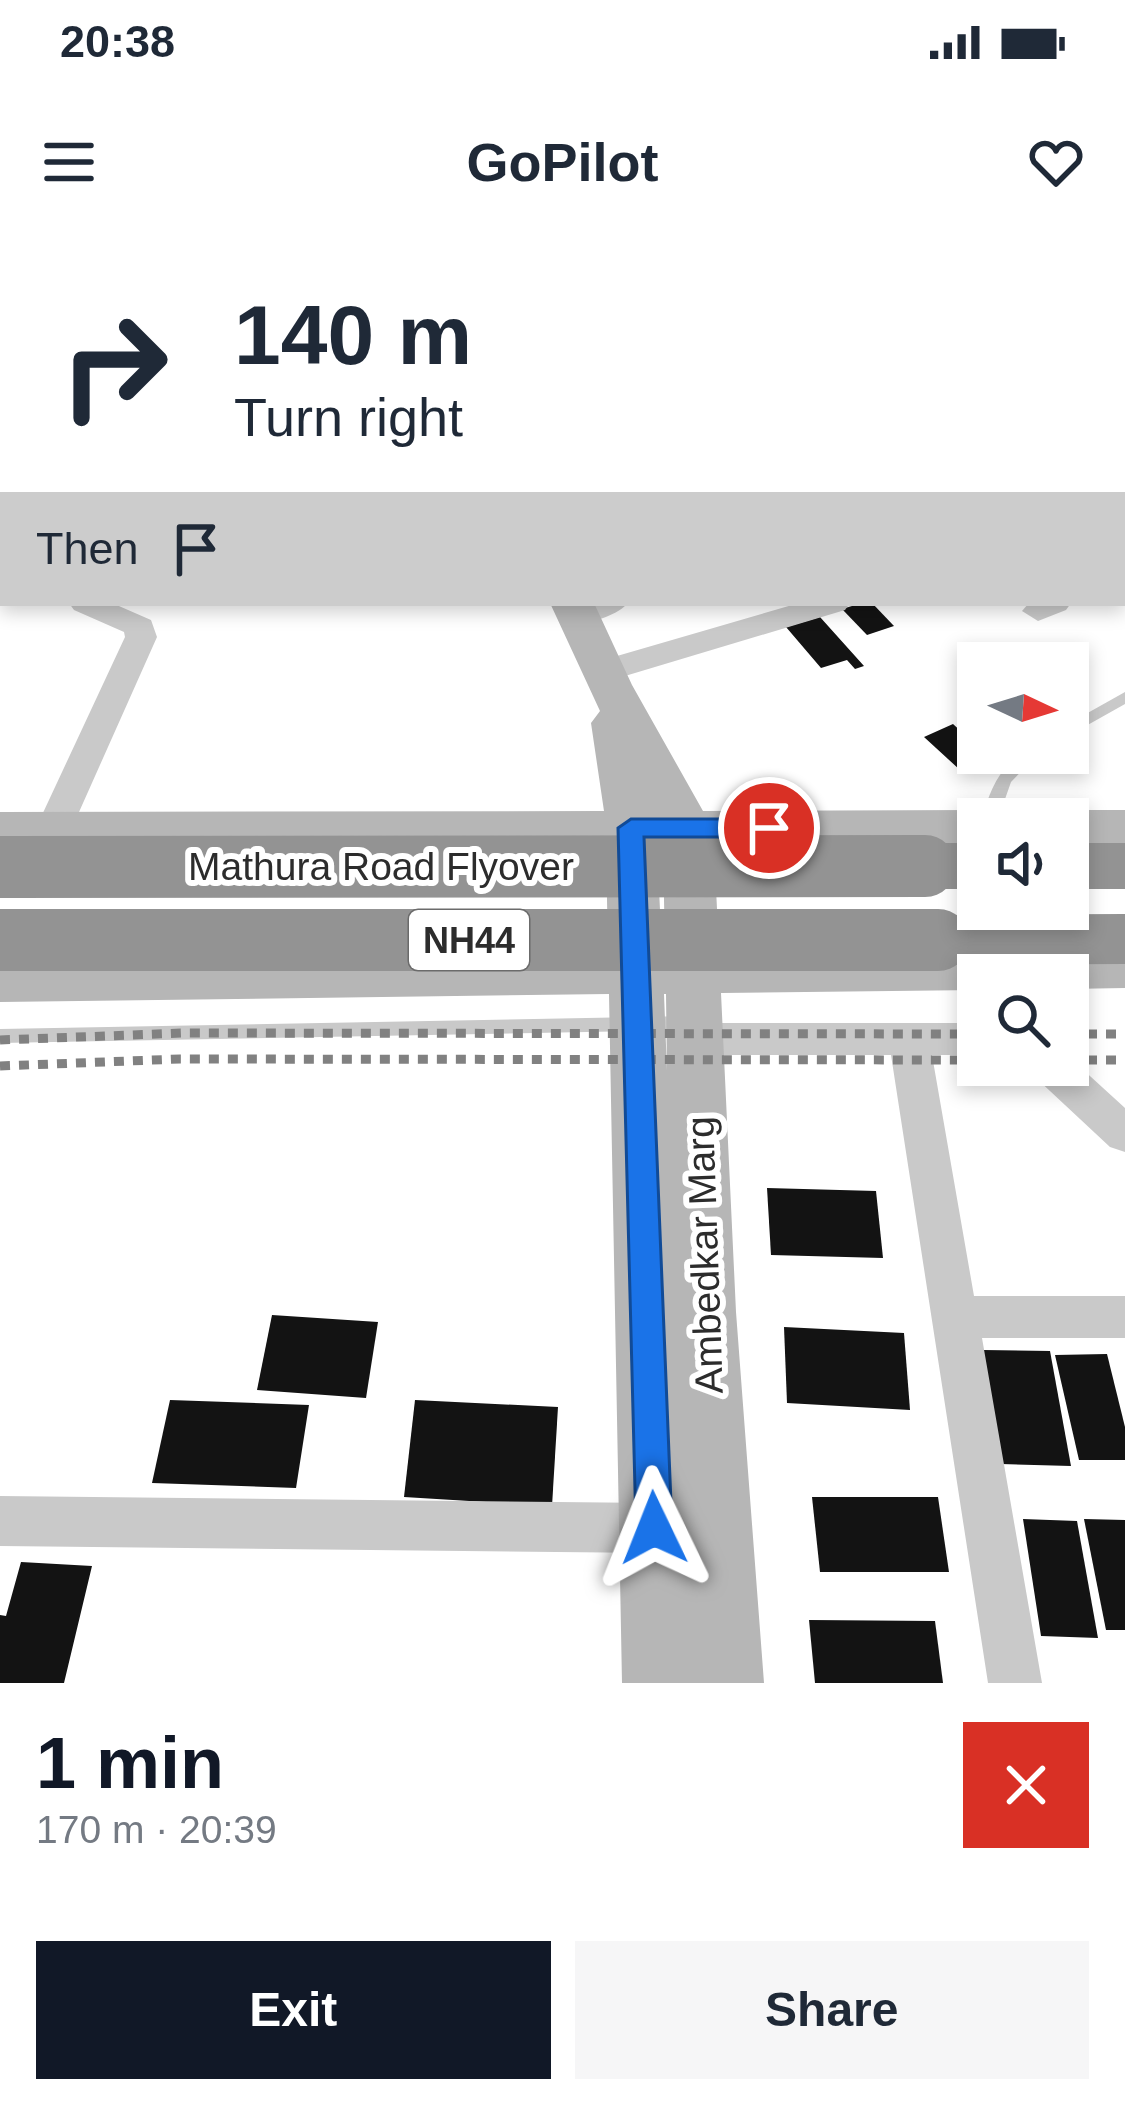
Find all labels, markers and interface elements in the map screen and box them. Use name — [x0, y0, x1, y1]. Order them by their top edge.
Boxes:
text: 20:38 — [60, 16, 175, 67]
icon: menu — [36, 129, 102, 195]
icon: heart — [1023, 129, 1089, 195]
text: GoPilot — [467, 132, 658, 192]
icon: right — [36, 288, 192, 444]
text: 140 m — [234, 288, 472, 382]
text: Turn right — [234, 387, 463, 447]
icon: arrive — [163, 516, 229, 582]
text: Then — [36, 523, 139, 574]
north arrow — [957, 642, 1089, 774]
map controls — [957, 642, 1089, 1086]
pin — [718, 777, 820, 879]
icon: arrive — [736, 795, 802, 861]
button: sound — [957, 798, 1089, 930]
street label: Mathura Road Flyover — [188, 845, 574, 888]
road number: NH44 — [409, 910, 529, 970]
button: search — [957, 954, 1089, 1086]
street label: Ambedkar Marg — [678, 1116, 731, 1394]
position arrow — [591, 1465, 717, 1591]
button: close — [963, 1722, 1089, 1848]
text: 1 min — [36, 1723, 224, 1803]
text: 170 m · 20:39 — [36, 1808, 277, 1851]
button: Exit — [36, 1941, 551, 2079]
button: Share — [575, 1941, 1089, 2079]

